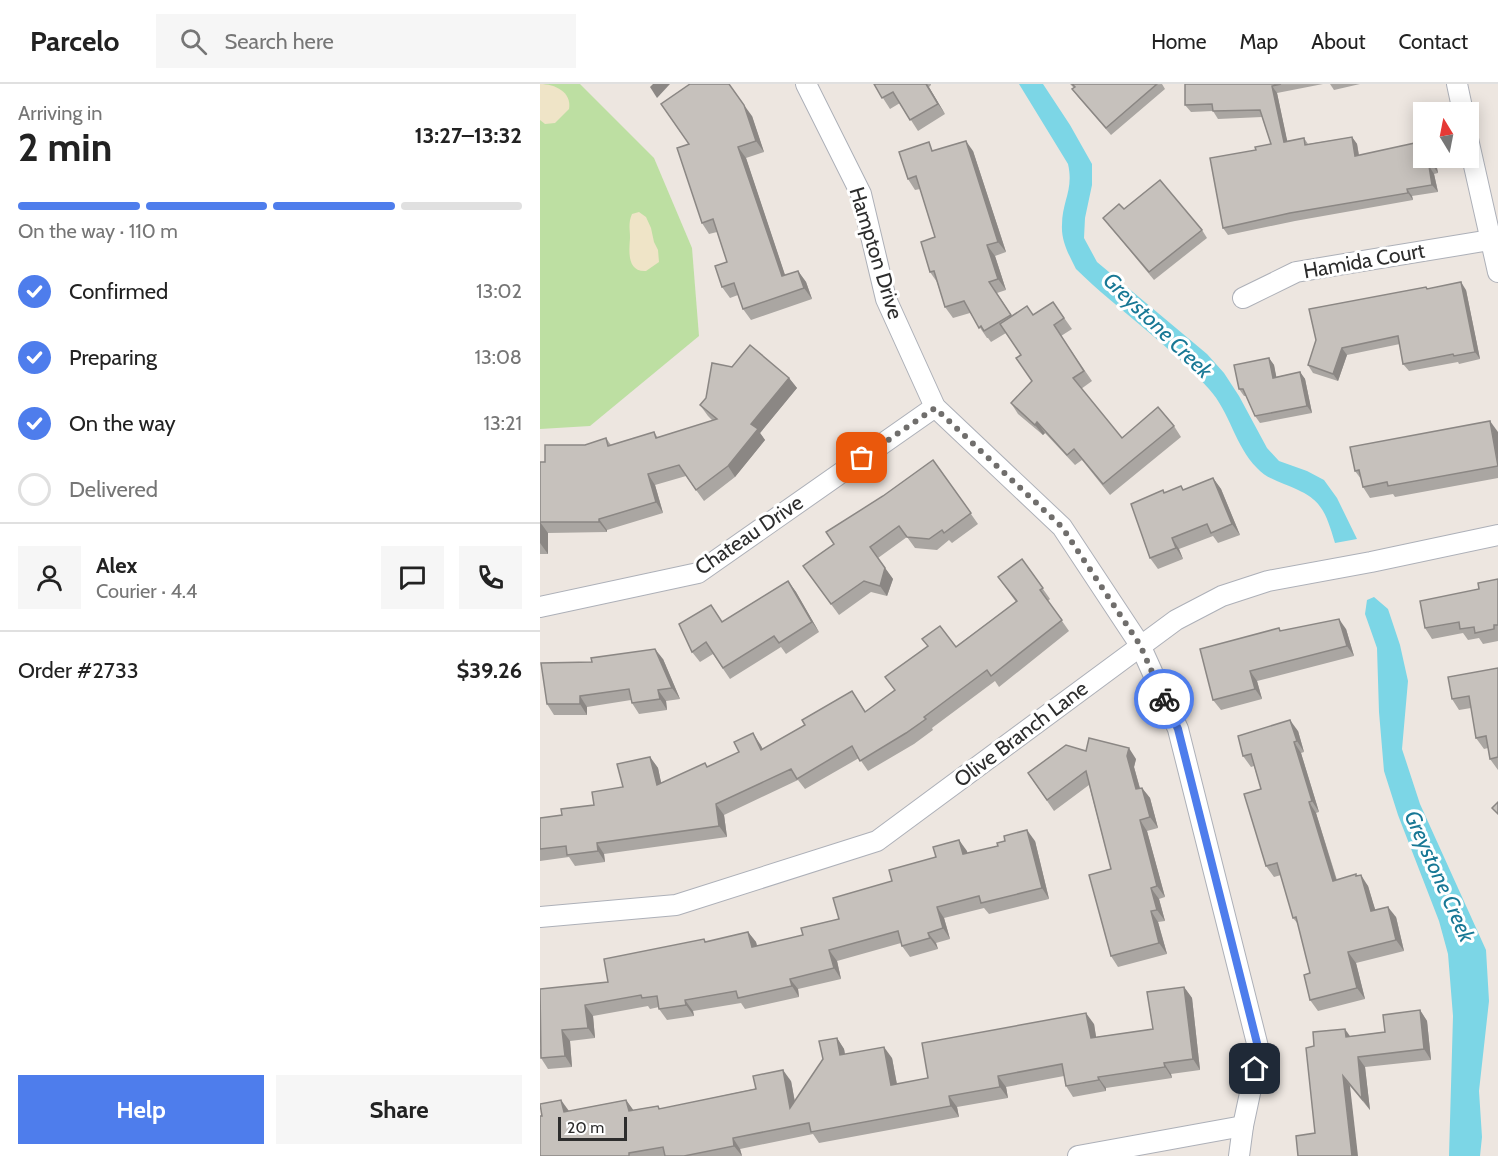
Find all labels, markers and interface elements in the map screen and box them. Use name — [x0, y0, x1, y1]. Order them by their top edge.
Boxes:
search box — [156, 14, 576, 68]
text: Parcelo — [30, 24, 120, 58]
icon: search — [177, 25, 210, 58]
text: Search here — [225, 28, 334, 55]
text: Home — [1151, 29, 1207, 54]
text: Map — [1240, 29, 1278, 54]
text: About — [1311, 29, 1365, 54]
text: Contact — [1398, 29, 1468, 54]
text: Arriving in — [18, 101, 102, 125]
north arrow — [1413, 102, 1479, 168]
map controls — [1413, 102, 1479, 168]
text: 13:27–13:32 — [414, 122, 522, 149]
text: 2 min — [18, 123, 112, 171]
street label: Hampton Drive — [845, 184, 908, 322]
text: On the way · 110 m — [18, 219, 178, 243]
street label: Hamida Court — [1301, 238, 1427, 283]
water label: Greystone Creek — [1097, 267, 1218, 385]
icon: check — [18, 275, 51, 308]
text: Confirmed — [69, 278, 168, 305]
text: 13:02 — [476, 279, 522, 303]
icon: check — [18, 341, 51, 374]
text: Preparing — [69, 344, 157, 371]
text: 13:08 — [474, 345, 522, 369]
icon: check — [18, 407, 51, 440]
text: On the way — [69, 410, 176, 437]
text: 13:21 — [484, 411, 522, 435]
pin — [836, 432, 887, 483]
icon: bag — [845, 441, 878, 474]
text: Delivered — [69, 476, 158, 503]
street label: Chateau Drive — [690, 489, 808, 580]
button: person — [18, 546, 81, 609]
button: chat — [381, 546, 444, 609]
button: phone — [459, 546, 522, 609]
text: Alex — [96, 552, 137, 579]
text: Courier · 4.4 — [96, 579, 197, 603]
text: Order #2733 — [18, 657, 139, 684]
text: $39.26 — [457, 657, 522, 684]
courier — [1134, 669, 1194, 729]
street label: Olive Branch Lane — [949, 675, 1093, 792]
icon: bike — [1148, 683, 1181, 716]
water label: Greystone Creek — [1398, 806, 1481, 947]
pin — [1229, 1043, 1280, 1094]
icon: home — [1238, 1052, 1271, 1085]
button: Help — [18, 1075, 264, 1144]
button: Share — [276, 1075, 522, 1144]
scale bar — [558, 1114, 627, 1142]
text: 20 m — [567, 1118, 604, 1137]

